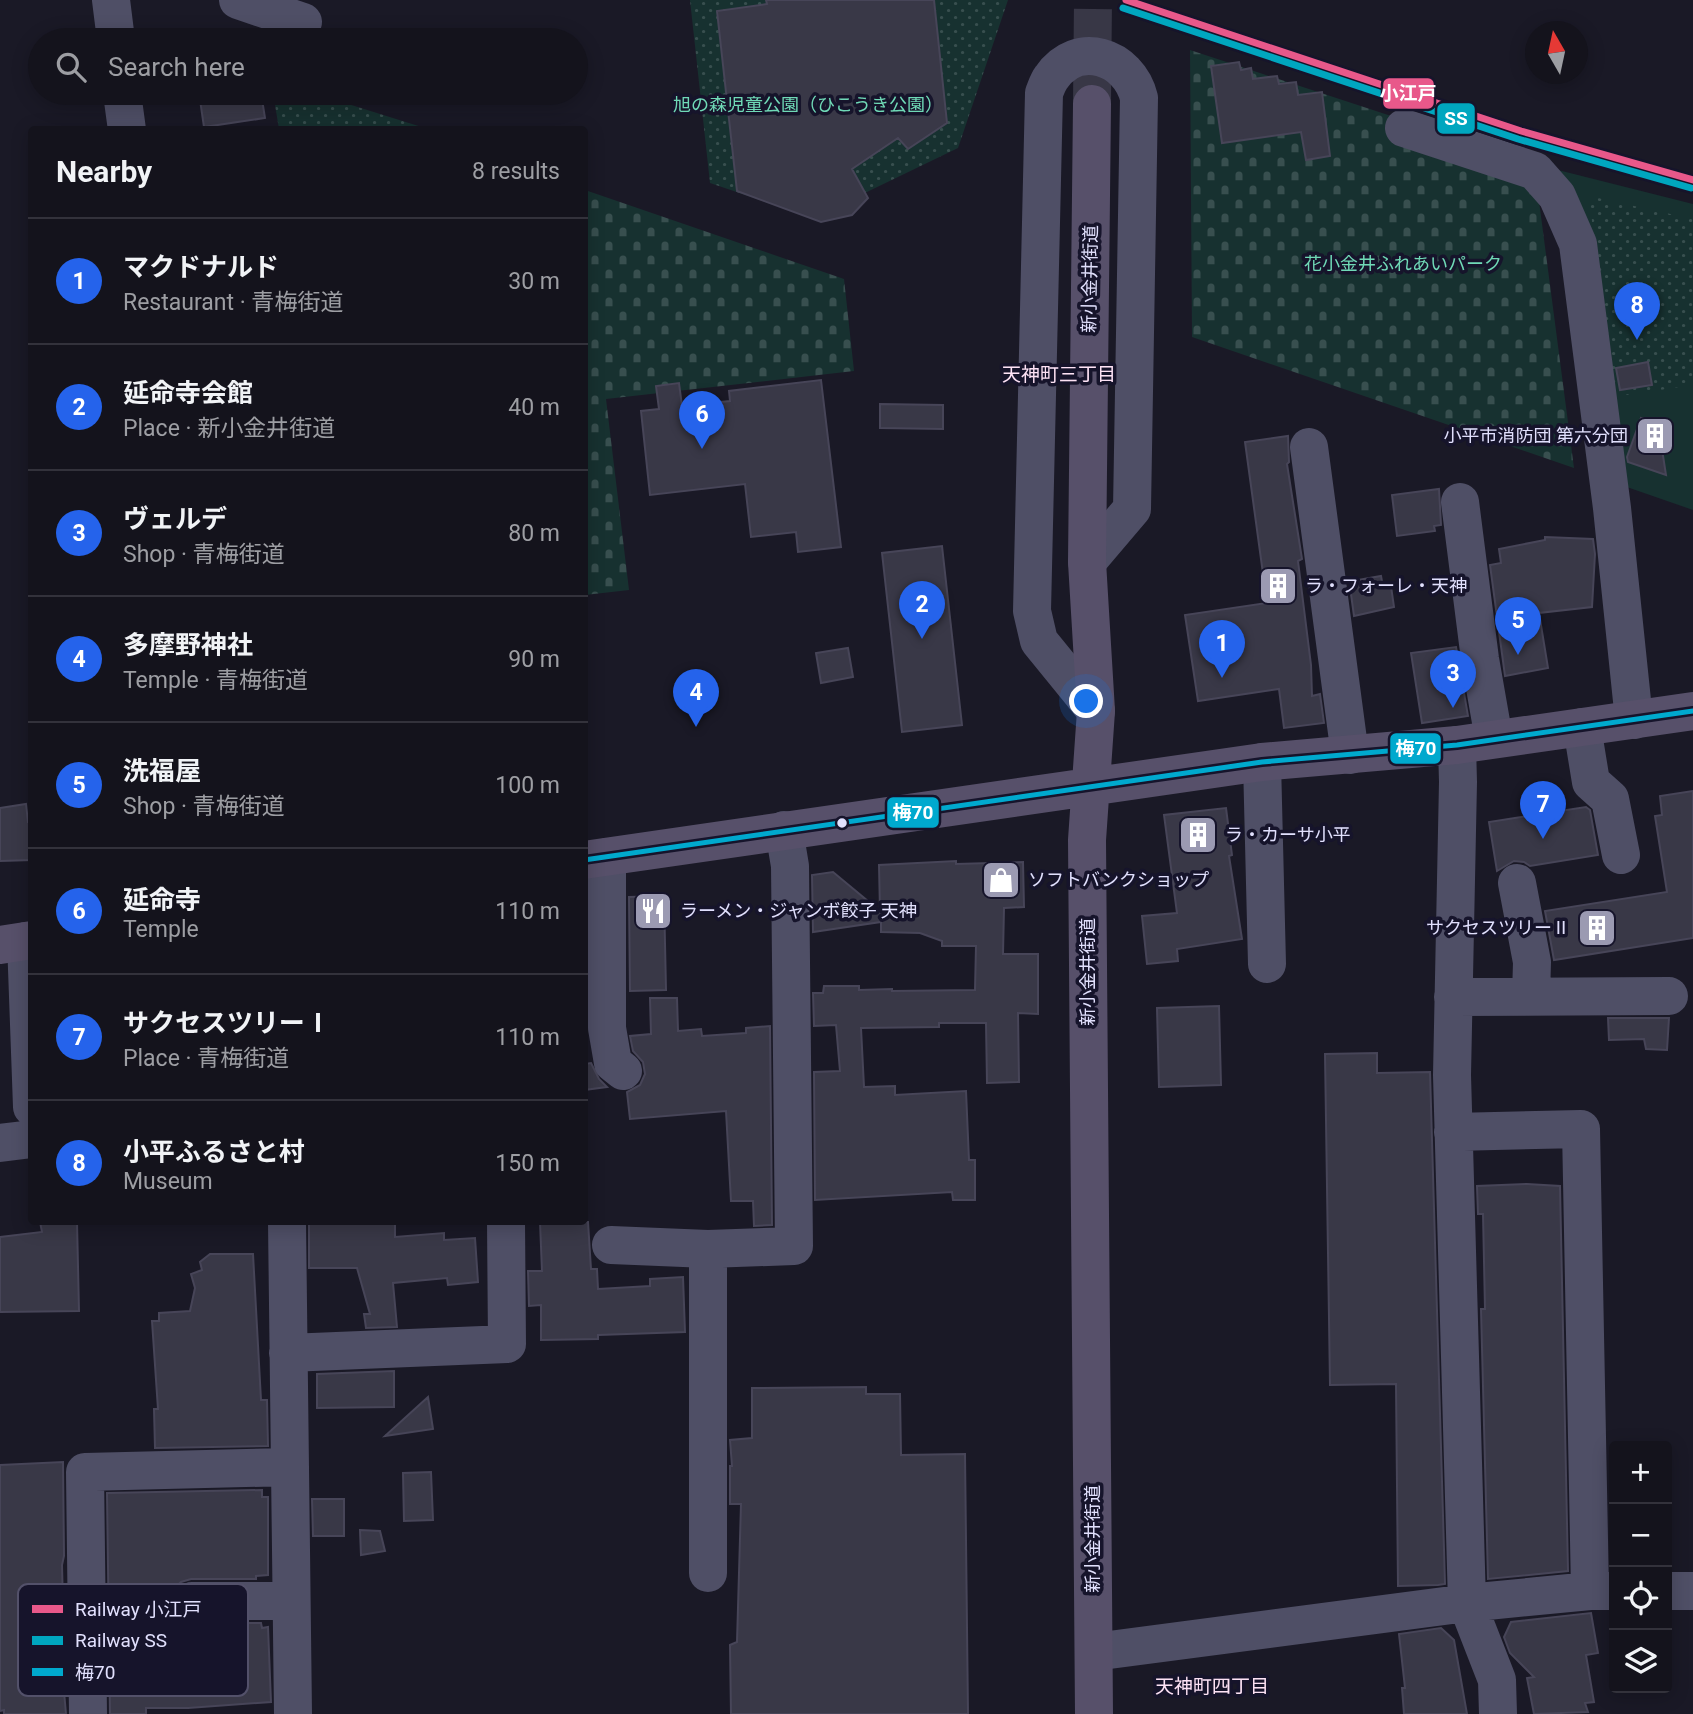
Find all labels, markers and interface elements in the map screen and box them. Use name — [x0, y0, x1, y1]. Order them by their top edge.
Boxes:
north arrow — [1525, 21, 1588, 84]
search box — [28, 28, 588, 105]
icon: search — [52, 48, 90, 86]
text: Search here — [108, 52, 245, 82]
line badge: 小江戸 — [1382, 77, 1435, 110]
text: 小江戸 — [1379, 82, 1437, 105]
park label: 旭の森児童公園（ひこうき公園） — [673, 94, 943, 115]
line badge: SS — [1436, 102, 1476, 135]
text: SS — [1444, 107, 1468, 130]
text: Nearby — [56, 154, 152, 189]
text: 8 results — [472, 158, 560, 185]
street label: 新小金井街道 — [1078, 225, 1101, 333]
text: マクドナルド — [123, 252, 279, 282]
park label: 花小金井ふれあいパーク — [1304, 253, 1502, 274]
text: 1 — [72, 268, 86, 295]
text: 30 m — [508, 268, 560, 295]
pin: 8 — [1614, 282, 1660, 340]
text: Restaurant · 青梅街道 — [123, 289, 343, 316]
district label: 天神町三丁目 — [1002, 363, 1116, 386]
text: 延命寺会館 — [123, 378, 253, 408]
pin: 6 — [679, 391, 725, 449]
text: 2 — [72, 394, 86, 421]
text: 40 m — [508, 394, 560, 421]
text: Place · 新小金井街道 — [123, 415, 335, 442]
building icon: 小平市消防団 第六分団 — [1634, 415, 1676, 457]
place label: 小平市消防団 第六分団 — [1444, 425, 1628, 446]
text: ヴェルデ — [123, 504, 227, 534]
text: 3 — [72, 520, 86, 547]
text: 80 m — [508, 520, 560, 547]
text: Shop · 青梅街道 — [123, 541, 285, 568]
building icon: ラ・フォーレ・天神 — [1257, 565, 1299, 607]
place label: ラ・フォーレ・天神 — [1305, 575, 1467, 596]
pin: 2 — [899, 581, 945, 639]
pin: 5 — [1495, 597, 1541, 655]
pin: 1 — [1199, 620, 1245, 678]
text: 多摩野神社 — [123, 630, 253, 660]
text: 4 — [72, 646, 86, 673]
text: 90 m — [508, 646, 560, 673]
pin: 3 — [1430, 650, 1476, 708]
text: Temple · 青梅街道 — [123, 667, 308, 694]
pin: 4 — [673, 669, 719, 727]
your location — [1069, 684, 1103, 718]
line badge: 梅70 — [1389, 732, 1442, 765]
text: 梅70 — [1396, 737, 1436, 760]
text: 洗福屋 — [123, 756, 201, 786]
text: 5 — [72, 772, 86, 799]
text: 100 m — [495, 772, 560, 799]
pin: 7 — [1520, 781, 1566, 839]
text: Shop · 青梅街道 — [123, 793, 285, 820]
line badge: 梅70 — [886, 796, 940, 829]
text: 梅70 — [893, 801, 933, 824]
building icon: ラ・カーサ小平 — [1177, 814, 1219, 856]
unlabelled marker — [835, 816, 849, 830]
place label: ラ・カーサ小平 — [1225, 824, 1351, 845]
shop icon: ソフトバンクショップ — [980, 859, 1022, 901]
place label: ソフトバンクショップ — [1028, 869, 1209, 890]
text: 延命寺 — [123, 885, 201, 915]
restaurant icon: ラーメン・ジャンボ餃子 天神 — [632, 890, 674, 932]
text: 6 — [72, 898, 86, 925]
text: 110 m — [495, 898, 560, 925]
place label: ラーメン・ジャンボ餃子 天神 — [680, 900, 917, 921]
building icon: サクセスツリーⅡ — [1576, 907, 1618, 949]
text: Temple — [123, 916, 199, 943]
place label: サクセスツリーⅡ — [1426, 917, 1570, 938]
street label: 新小金井街道 — [1077, 918, 1098, 1026]
text: サクセスツリーⅠ — [123, 1008, 331, 1038]
text: 7 — [72, 1024, 86, 1051]
text: 110 m — [495, 1024, 560, 1051]
text: Place · 青梅街道 — [123, 1045, 289, 1072]
text: 小平ふるさと村 — [123, 1137, 305, 1167]
text: 8 — [72, 1150, 86, 1177]
text: 150 m — [495, 1150, 560, 1177]
text: Museum — [123, 1168, 213, 1195]
map controls — [1609, 1441, 1672, 1693]
button: + — [1609, 1441, 1672, 1504]
street label: 新小金井街道 — [1082, 1485, 1103, 1593]
button: − — [1609, 1504, 1672, 1567]
button: locate — [1609, 1567, 1672, 1630]
legend — [18, 1584, 248, 1696]
text: Railway 小江戸 — [75, 1598, 201, 1621]
text: Railway SS — [75, 1629, 167, 1652]
button: layers — [1609, 1630, 1672, 1693]
text: 梅70 — [75, 1661, 115, 1684]
district label: 天神町四丁目 — [1155, 1675, 1269, 1698]

